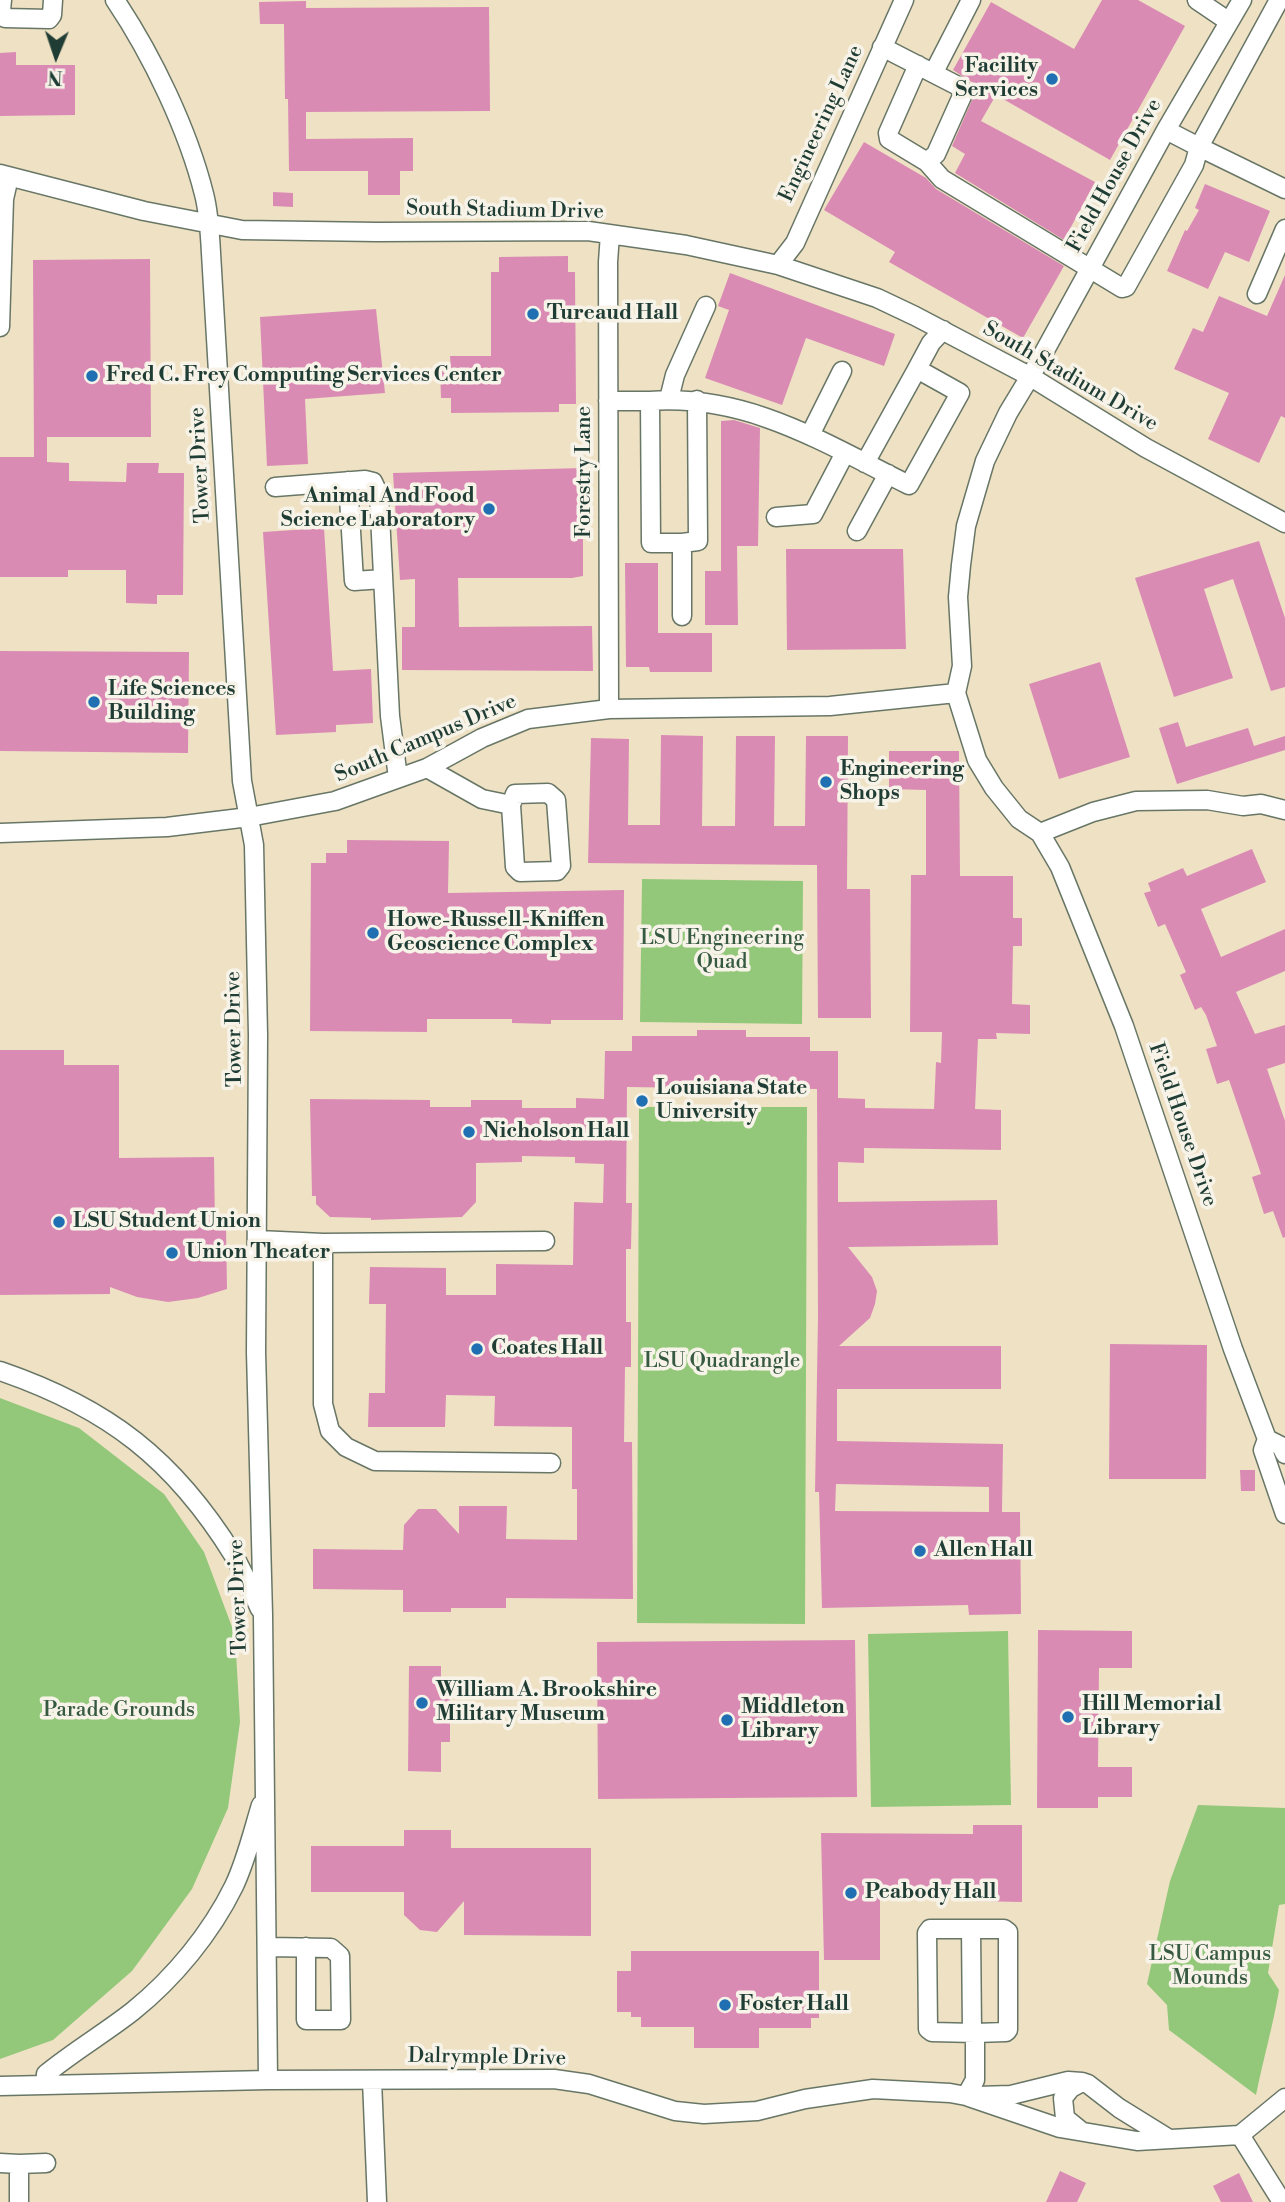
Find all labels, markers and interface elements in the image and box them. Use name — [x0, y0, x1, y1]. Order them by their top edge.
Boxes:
north arrow — [21, 21, 91, 91]
street label: Engineering Lane — [775, 41, 869, 207]
place label: Facility Services — [955, 54, 1038, 104]
text: N — [47, 65, 63, 89]
marker: Facility Services — [1044, 71, 1060, 87]
street label: Field House Drive — [1062, 95, 1168, 257]
street label: South Stadium Drive — [406, 197, 604, 225]
place label: Tureaud Hall — [547, 301, 678, 327]
marker: Tureaud Hall — [525, 306, 541, 322]
street label: South Stadium Drive — [978, 317, 1162, 437]
place label: Fred C. Frey Computing Services Center — [106, 363, 502, 389]
marker: Fred C. Frey Computing Services Center — [84, 368, 100, 384]
street label: Tower Drive — [185, 406, 217, 524]
street label: Forestry Lane — [572, 406, 598, 538]
place label: Animal And Food Science Laboratory — [281, 484, 475, 534]
marker: Animal And Food Science Laboratory — [481, 501, 497, 517]
place label: Life Sciences Building — [108, 677, 236, 727]
street label: South Campus Drive — [331, 689, 521, 789]
marker: Life Sciences Building — [86, 694, 102, 710]
place label: Engineering Shops — [840, 757, 964, 807]
marker: Engineering Shops — [818, 774, 834, 790]
place label: Howe-Russell-Kniffen Geoscience Complex — [387, 908, 604, 958]
marker: Howe-Russell-Kniffen Geoscience Complex — [365, 925, 381, 941]
park label: LSU Engineering Quad — [640, 926, 804, 976]
street label: Tower Drive — [221, 971, 249, 1087]
street label: Field House Drive — [1142, 1040, 1222, 1210]
place label: Louisiana State University — [656, 1076, 807, 1126]
marker: Louisiana State University — [634, 1093, 650, 1109]
place label: Nicholson Hall — [483, 1119, 629, 1145]
marker: Nicholson Hall — [461, 1124, 477, 1140]
place label: LSU Student Union — [73, 1209, 261, 1235]
marker: LSU Student Union — [51, 1214, 67, 1230]
place label: Union Theater — [186, 1240, 330, 1266]
marker: Union Theater — [164, 1245, 180, 1261]
place label: Coates Hall — [491, 1336, 603, 1362]
marker: Coates Hall — [469, 1341, 485, 1357]
park label: LSU Quadrangle — [644, 1349, 800, 1375]
place label: Allen Hall — [934, 1538, 1033, 1564]
street label: Tower Drive — [224, 1539, 254, 1655]
marker: Allen Hall — [912, 1543, 928, 1559]
place label: William A. Brookshire Military Museum — [436, 1678, 657, 1728]
place label: Hill Memorial Library — [1082, 1692, 1221, 1742]
marker: William A. Brookshire Military Museum — [414, 1695, 430, 1711]
place label: Middleton Library — [741, 1695, 845, 1745]
park label: Parade Grounds — [43, 1698, 195, 1724]
marker: Hill Memorial Library — [1060, 1709, 1076, 1725]
marker: Middleton Library — [719, 1712, 735, 1728]
place label: Peabody Hall — [865, 1880, 996, 1906]
marker: Peabody Hall — [843, 1885, 859, 1901]
park label: LSU Campus Mounds — [1149, 1942, 1271, 1992]
place label: Foster Hall — [739, 1992, 849, 2018]
marker: Foster Hall — [717, 1997, 733, 2013]
street label: Dalrymple Drive — [408, 2044, 566, 2072]

